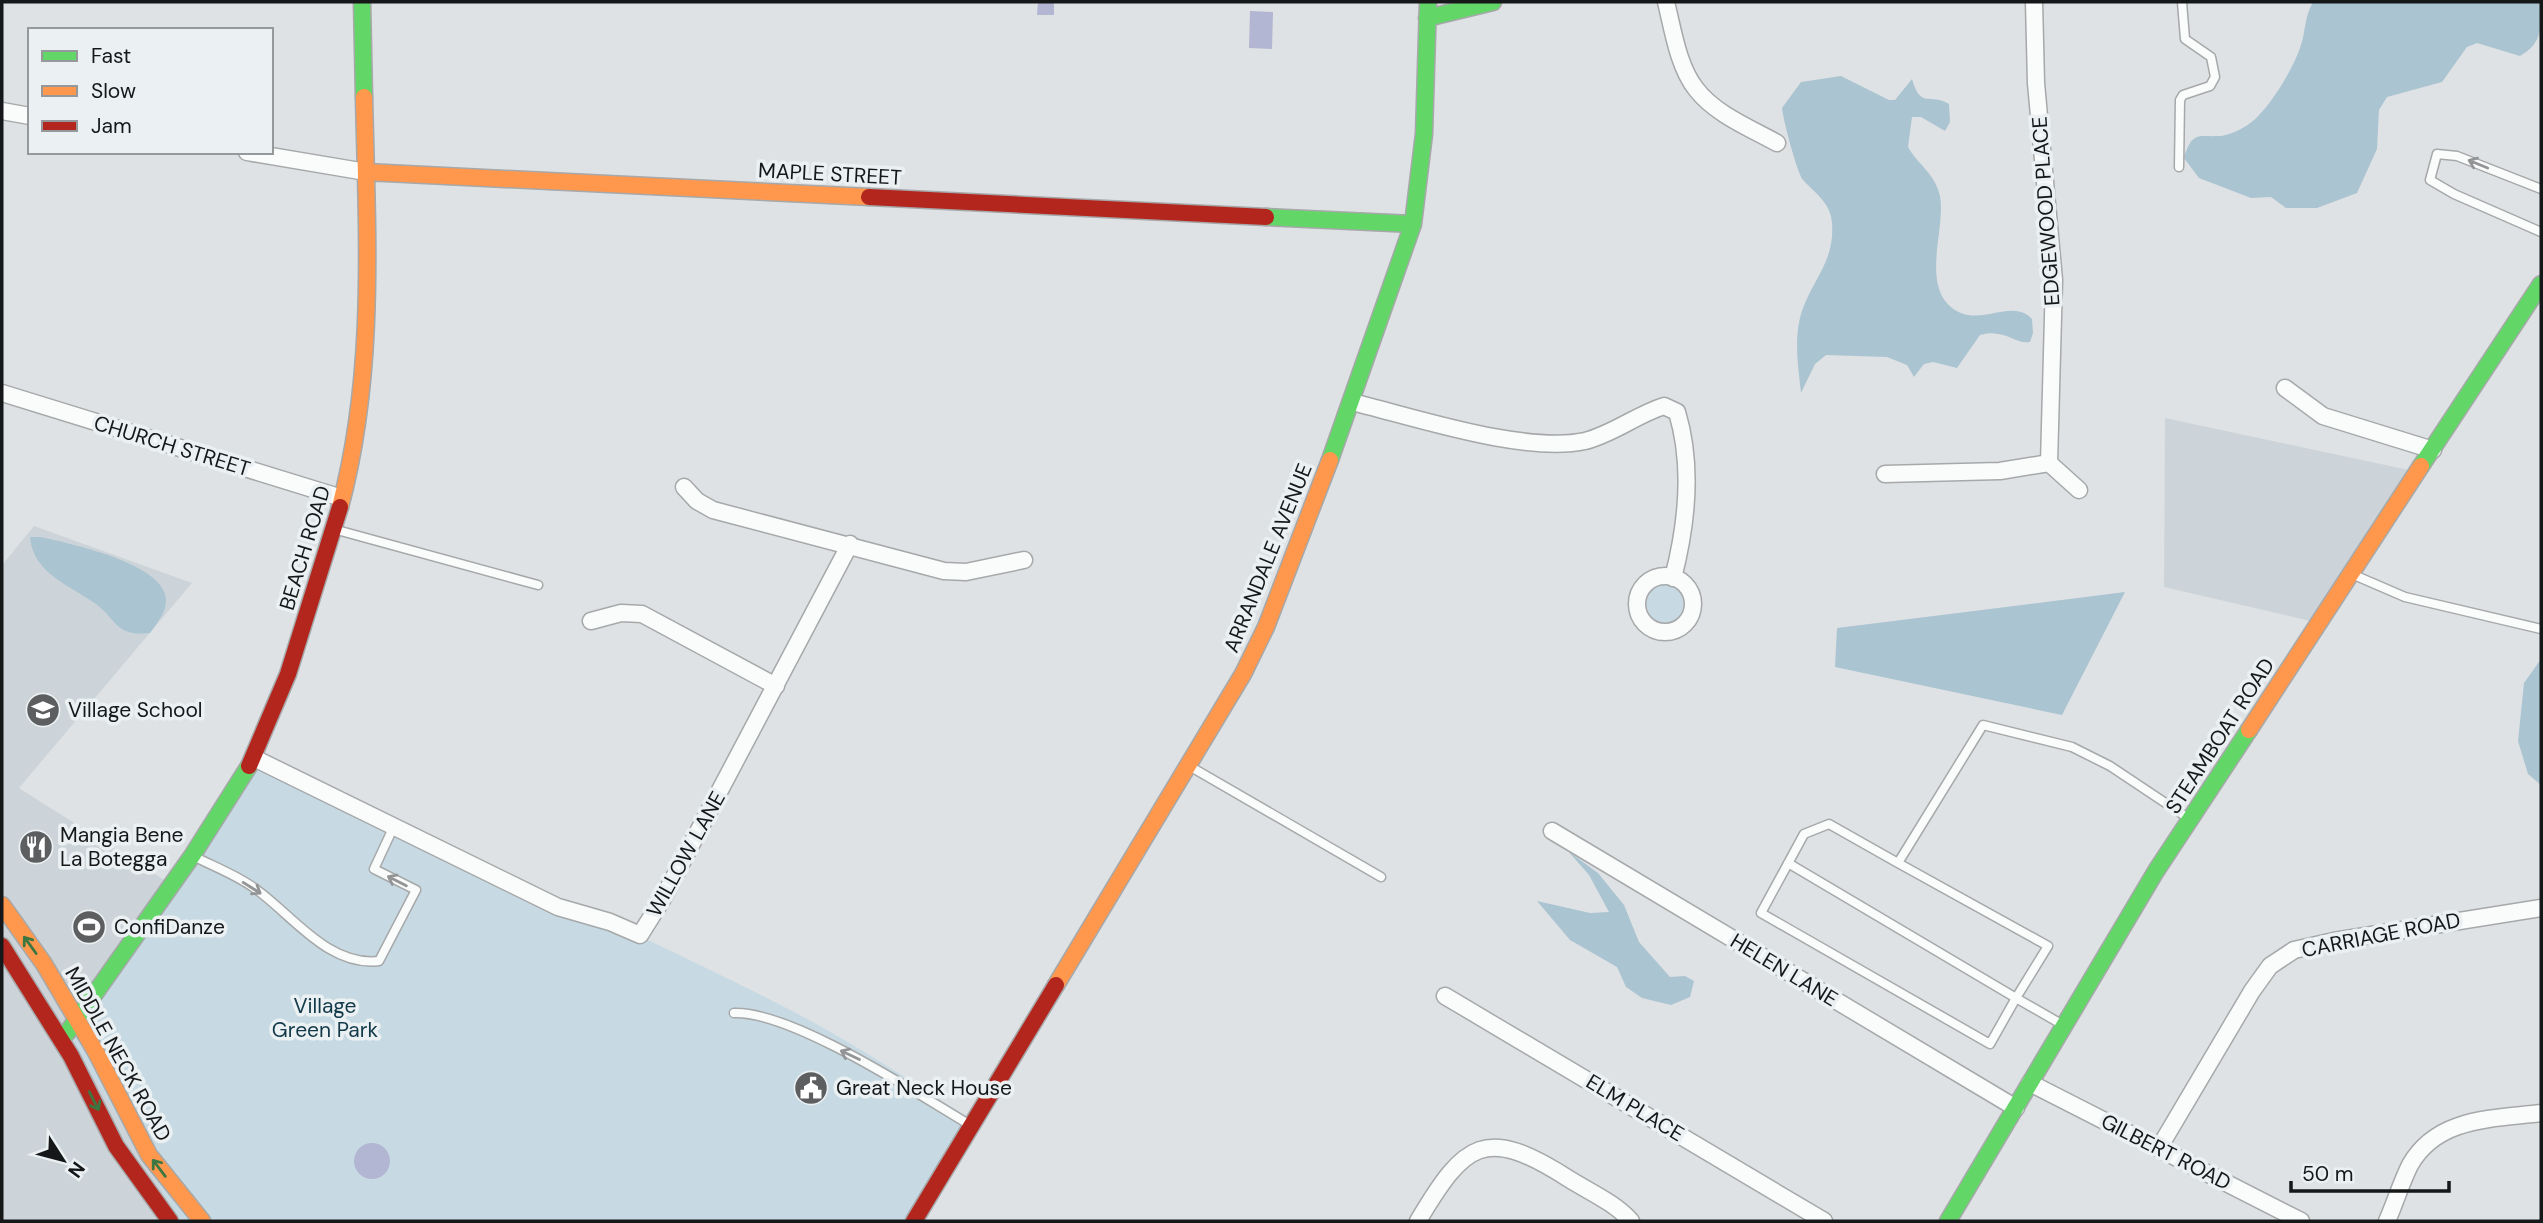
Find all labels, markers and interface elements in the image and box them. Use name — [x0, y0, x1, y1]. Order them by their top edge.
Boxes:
legend — [28, 28, 273, 154]
text: Fast — [91, 42, 131, 70]
text: Slow — [91, 77, 136, 105]
text: Jam — [91, 112, 132, 140]
street label: EDGEWOOD PLACE — [2025, 115, 2067, 307]
street label: MAPLE STREET — [757, 156, 903, 192]
one-way arrow — [2467, 157, 2489, 170]
street label: CHURCH STREET — [90, 409, 254, 483]
street label: ARRANDALE AVENUE — [1217, 459, 1319, 657]
street label: BEACH ROAD — [273, 482, 337, 614]
street label: STEAMBOAT ROAD — [2159, 653, 2281, 819]
school or university icon: Village School — [24, 691, 62, 729]
place label: Village School — [68, 696, 203, 724]
street label: WILLOW LANE — [640, 786, 732, 922]
place label: Mangia Bene La Botegga — [60, 821, 184, 873]
restaurant icon: Mangia Bene La Botegga — [17, 828, 55, 866]
one-way arrow — [387, 873, 408, 887]
one-way arrow — [242, 881, 262, 895]
street label: CARRIAGE ROAD — [2299, 906, 2463, 964]
sports icon: ConfiDanze — [70, 908, 108, 946]
place label: ConfiDanze — [114, 913, 225, 941]
street label: HELEN LANE — [1725, 927, 1843, 1013]
one-way arrow — [23, 936, 37, 955]
street label: MIDDLE NECK ROAD — [58, 962, 178, 1146]
park label: Village Green Park — [272, 992, 379, 1044]
one-way arrow — [839, 1048, 861, 1061]
street label: ELM PLACE — [1581, 1068, 1689, 1148]
public building icon: Great Neck House — [792, 1069, 830, 1107]
place label: Great Neck House — [836, 1074, 1012, 1102]
one-way arrow — [87, 1090, 101, 1111]
street label: GILBERT ROAD — [2096, 1107, 2236, 1197]
north arrow — [28, 1125, 98, 1195]
scale bar — [2291, 1150, 2448, 1194]
text: N — [62, 1157, 91, 1183]
one-way arrow — [152, 1159, 167, 1178]
text: 50 m — [2302, 1160, 2353, 1188]

